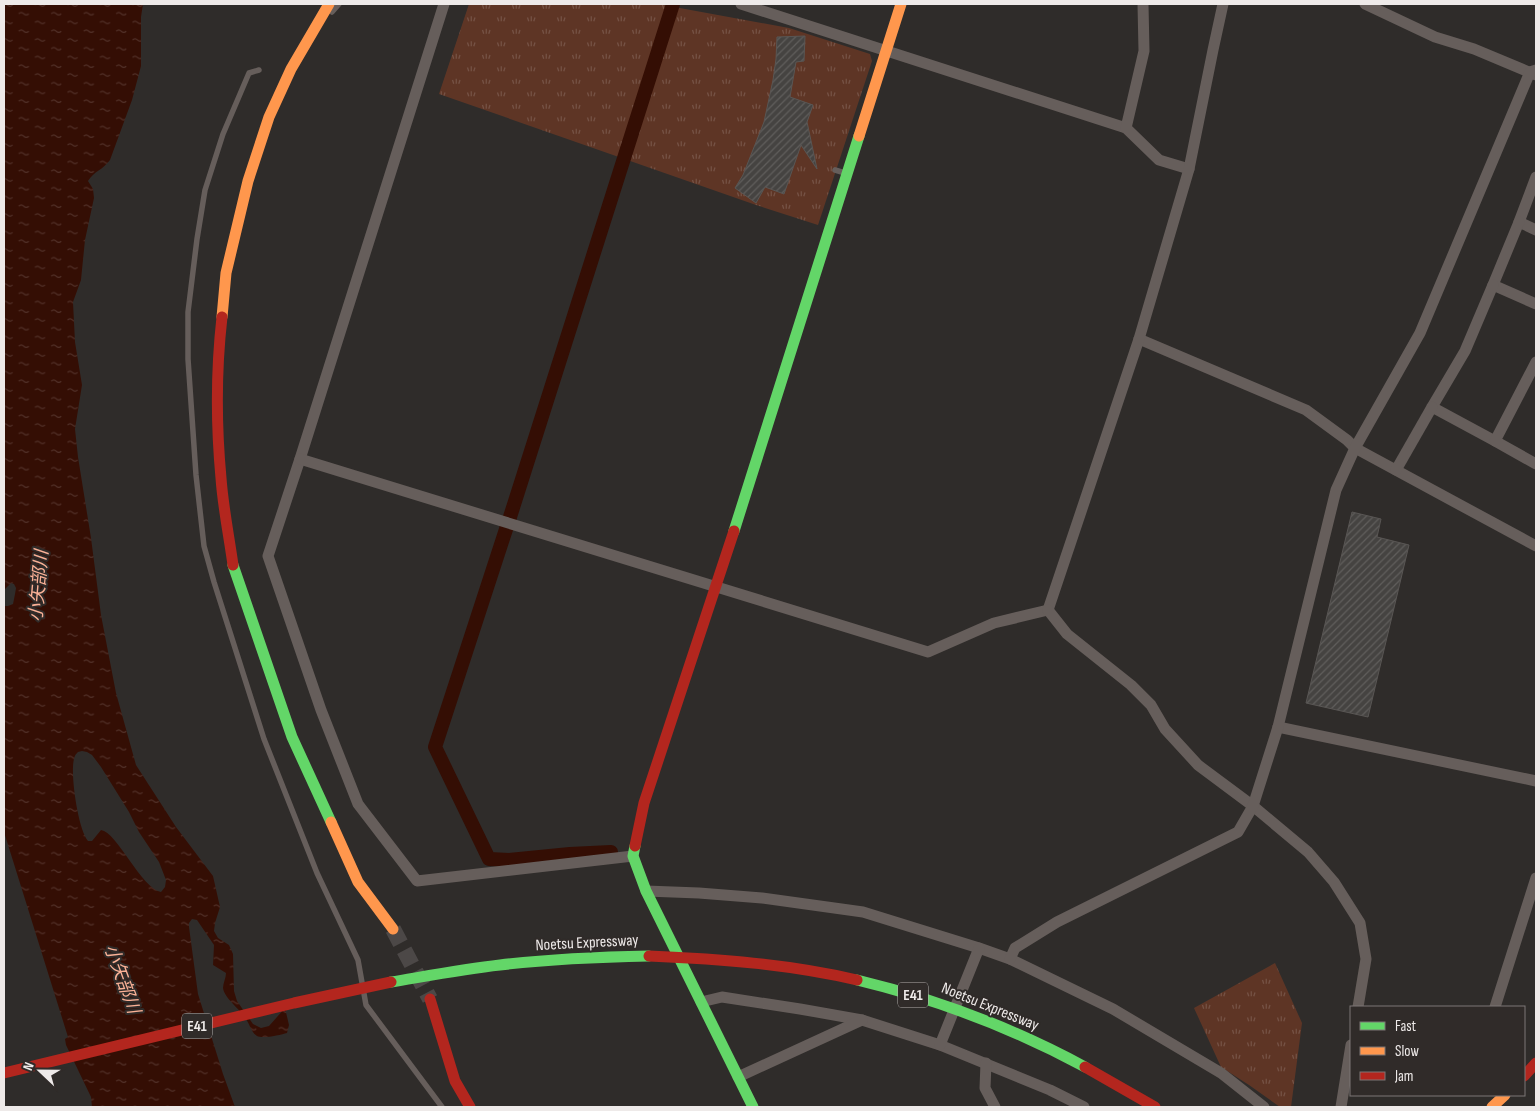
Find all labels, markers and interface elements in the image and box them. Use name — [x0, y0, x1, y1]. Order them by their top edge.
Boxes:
water label: 小矢部川 — [25, 547, 53, 623]
street label: Noetsu Expressway — [535, 931, 639, 955]
water label: 小矢部川 — [100, 942, 145, 1018]
street label: Noetsu Expressway — [939, 979, 1041, 1035]
road number: E41 — [898, 982, 928, 1008]
legend — [1350, 1006, 1525, 1096]
road number: E41 — [182, 1014, 212, 1038]
text: Fast — [1395, 1017, 1417, 1036]
text: Slow — [1395, 1042, 1419, 1061]
north arrow — [15, 1046, 65, 1096]
text: N — [19, 1060, 38, 1073]
text: Jam — [1394, 1067, 1413, 1086]

